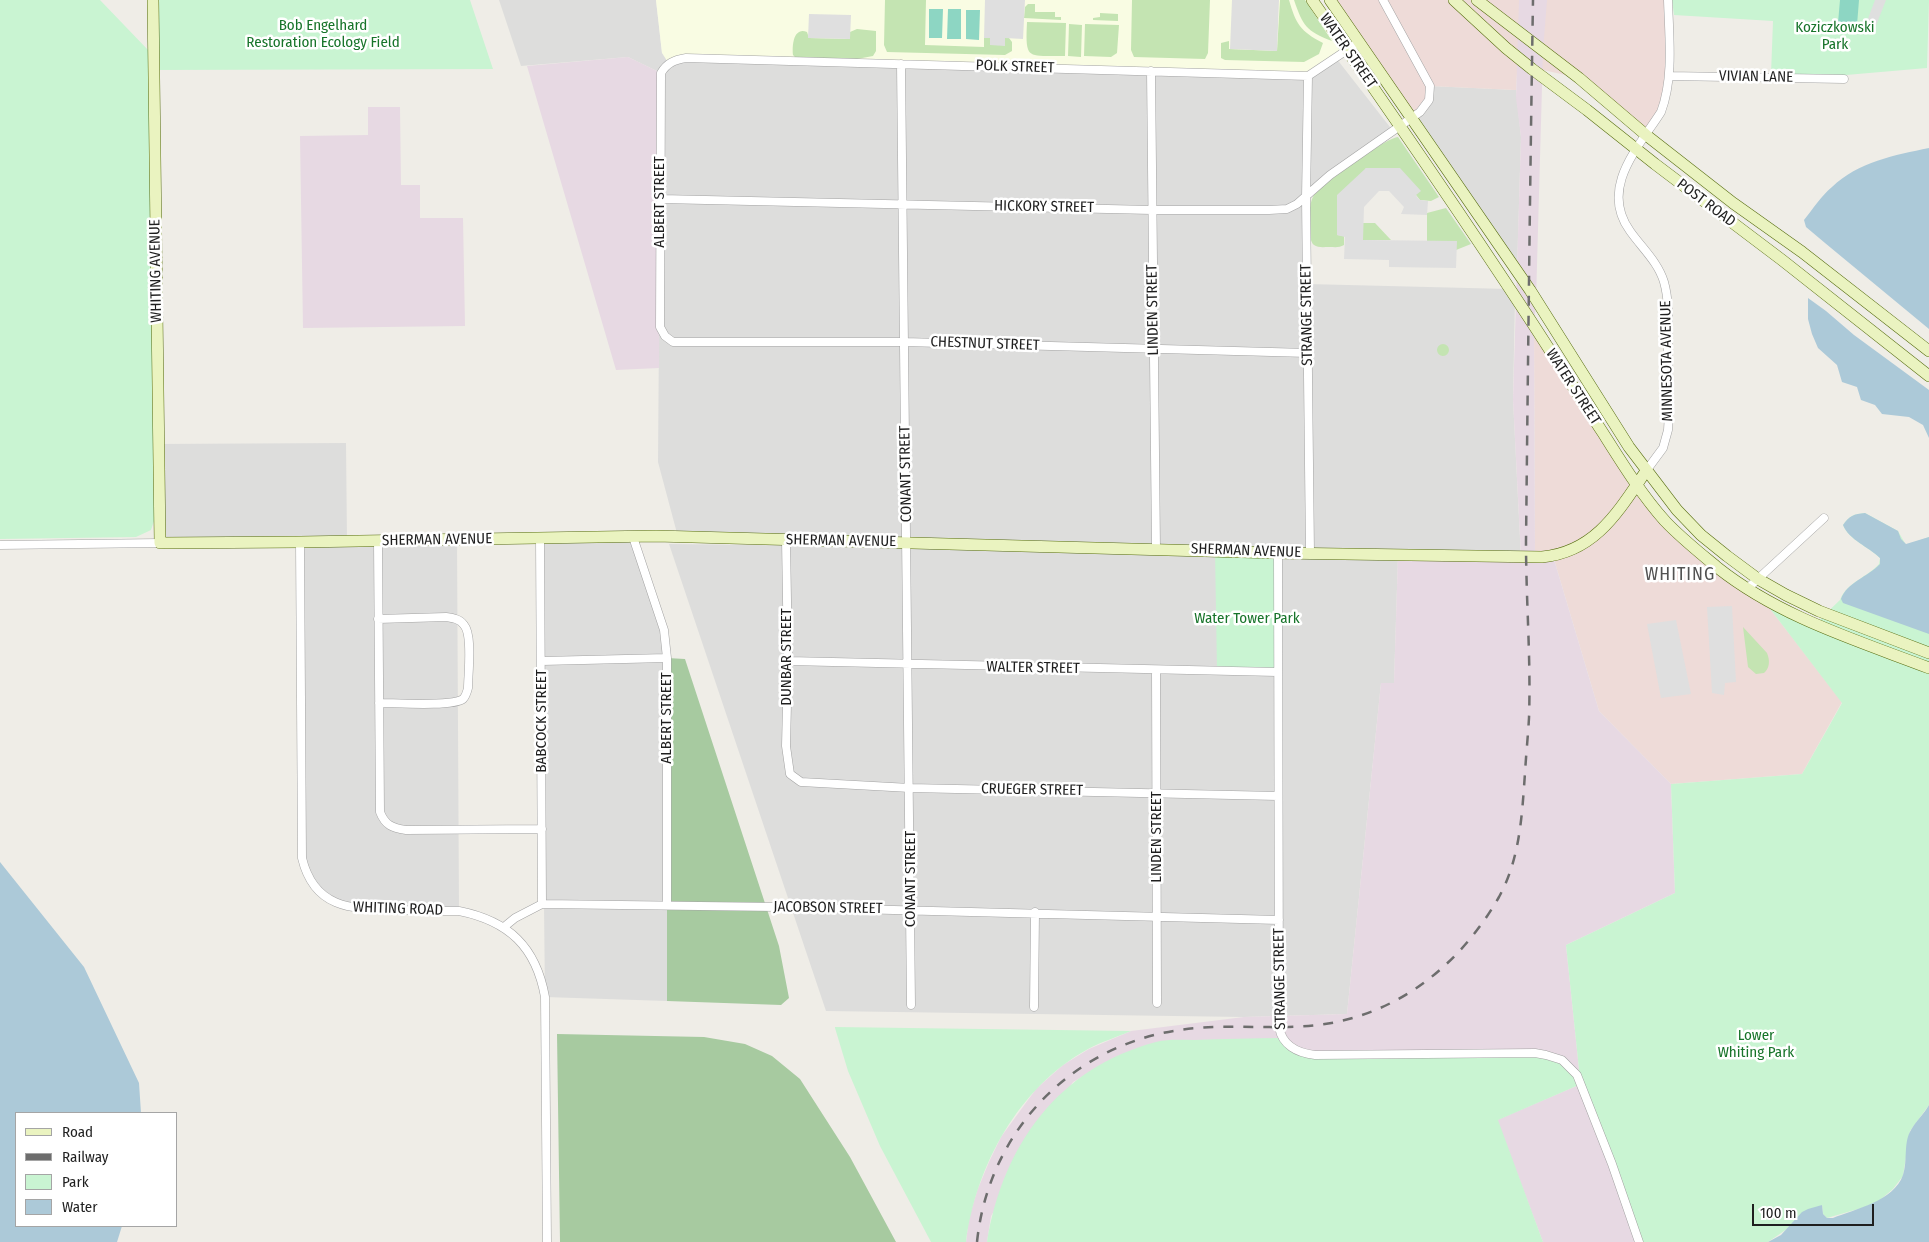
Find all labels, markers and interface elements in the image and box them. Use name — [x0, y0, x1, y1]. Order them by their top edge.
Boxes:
street label: WATER STREET — [1316, 10, 1380, 92]
park label: Bob Engelhard Restoration Ecology Field — [246, 17, 400, 52]
park label: Koziczkowski Park — [1795, 19, 1875, 54]
street label: POLK STREET — [975, 57, 1055, 77]
street label: VIVIAN LANE — [1719, 67, 1793, 87]
street label: ALBERT STREET — [651, 156, 669, 248]
street label: POST ROAD — [1673, 175, 1739, 231]
street label: HICKORY STREET — [994, 197, 1094, 217]
street label: WHITING AVENUE — [146, 219, 166, 323]
street label: LINDEN STREET — [1143, 264, 1163, 356]
street label: STRANGE STREET — [1297, 264, 1317, 366]
street label: MINNESOTA AVENUE — [1657, 300, 1677, 422]
street label: CHESTNUT STREET — [930, 333, 1040, 355]
street label: WATER STREET — [1542, 345, 1604, 429]
street label: CONANT STREET — [896, 426, 916, 522]
street label: SHERMAN AVENUE — [382, 530, 492, 550]
street label: SHERMAN AVENUE — [786, 531, 896, 551]
street label: SHERMAN AVENUE — [1191, 540, 1301, 562]
district label: WHITING — [1644, 564, 1716, 586]
street label: DUNBAR STREET — [778, 608, 796, 706]
park label: Water Tower Park — [1194, 610, 1300, 628]
street label: WALTER STREET — [986, 658, 1080, 678]
street label: BABCOCK STREET — [533, 669, 551, 773]
street label: ALBERT STREET — [658, 672, 676, 764]
street label: CRUEGER STREET — [981, 780, 1083, 800]
street label: LINDEN STREET — [1148, 791, 1166, 883]
street label: CONANT STREET — [902, 831, 920, 927]
street label: WHITING ROAD — [353, 898, 443, 920]
street label: JACOBSON STREET — [773, 898, 883, 918]
street label: STRANGE STREET — [1270, 928, 1290, 1030]
park label: Lower Whiting Park — [1718, 1027, 1794, 1062]
legend — [15, 1112, 178, 1227]
text: Road — [62, 1123, 93, 1141]
text: Railway — [62, 1148, 109, 1166]
text: Park — [62, 1173, 89, 1191]
scale bar — [1754, 1194, 1876, 1226]
text: Water — [62, 1198, 97, 1216]
text: 100 m — [1760, 1204, 1797, 1222]

